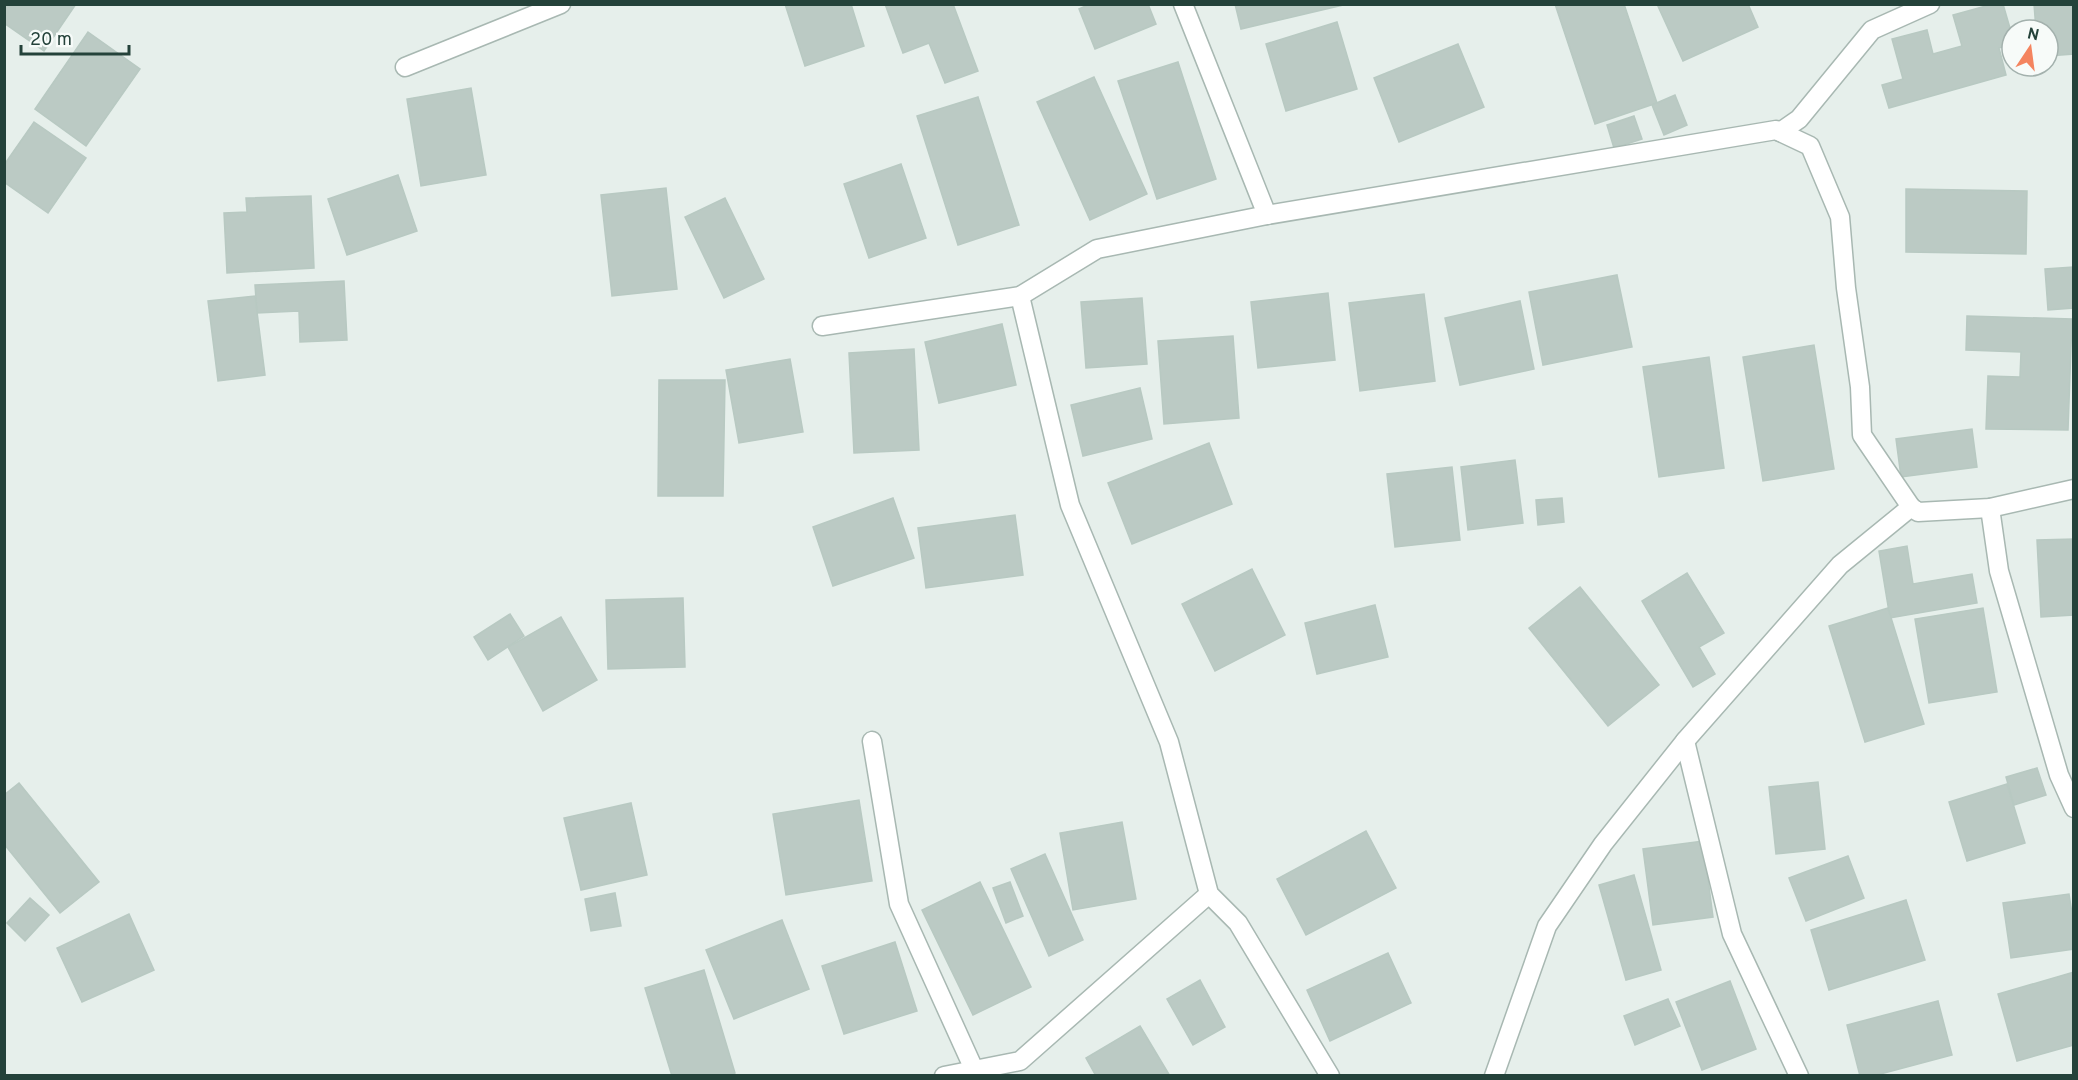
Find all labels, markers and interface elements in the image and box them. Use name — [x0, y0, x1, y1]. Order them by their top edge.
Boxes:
scale bar — [21, 18, 129, 56]
north arrow — [2000, 18, 2060, 78]
text: N — [2025, 24, 2041, 46]
text: 20 m — [30, 29, 72, 52]

